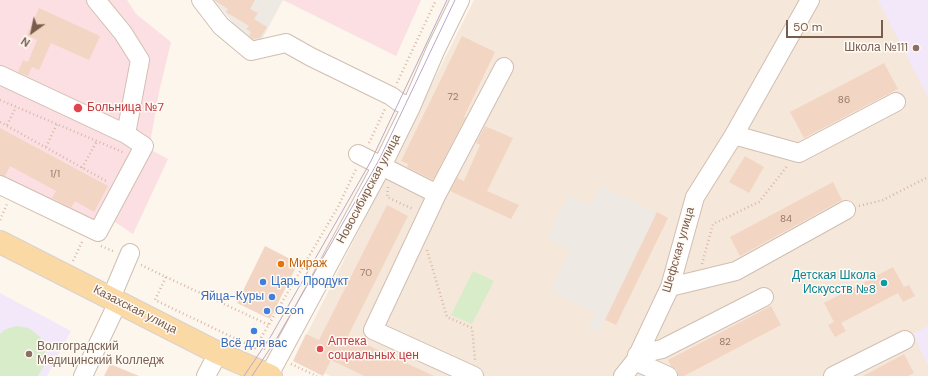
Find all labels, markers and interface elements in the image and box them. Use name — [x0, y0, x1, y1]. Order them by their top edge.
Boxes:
north arrow — [12, 12, 52, 52]
scale bar — [788, 12, 885, 38]
text: 50 m — [793, 19, 822, 35]
text: N — [18, 34, 33, 50]
place label: Школа №111 — [844, 41, 908, 55]
marker: Школа №111 — [911, 43, 921, 53]
house number: 72 — [448, 91, 458, 103]
house number: 86 — [838, 94, 850, 106]
place label: Больница №7 — [87, 101, 164, 115]
marker: Больница №7 — [72, 102, 84, 114]
street label: Новосибирская улица — [334, 132, 404, 246]
house number: 1/1 — [50, 168, 60, 180]
street label: Шефская улица — [660, 206, 698, 294]
house number: 84 — [780, 213, 792, 225]
place label: Мираж — [289, 257, 327, 271]
marker: Мираж — [276, 259, 286, 269]
house number: 70 — [360, 267, 372, 279]
place label: Детская Школа Искусств №8 — [792, 269, 876, 297]
place label: Царь Продукт — [271, 275, 349, 289]
marker: Царь Продукт — [258, 277, 268, 287]
marker: Детская Школа Искусств №8 — [879, 278, 889, 288]
street label: Казахская улица — [91, 283, 179, 337]
place label: Яйца-Куры — [200, 290, 264, 304]
marker: Яйца-Куры — [267, 292, 277, 302]
place label: Ozon — [275, 304, 304, 318]
marker: Ozon — [262, 306, 272, 316]
marker: Всё для вас — [249, 326, 259, 336]
place label: Аптека социальных цен — [328, 335, 419, 363]
house number: 82 — [719, 336, 731, 348]
place label: Всё для вас — [221, 337, 287, 351]
place label: Волгоградский Медицинский Колледж — [37, 340, 164, 368]
marker: Аптека социальных цен — [315, 344, 325, 354]
marker: Волгоградский Медицинский Колледж — [24, 349, 34, 359]

